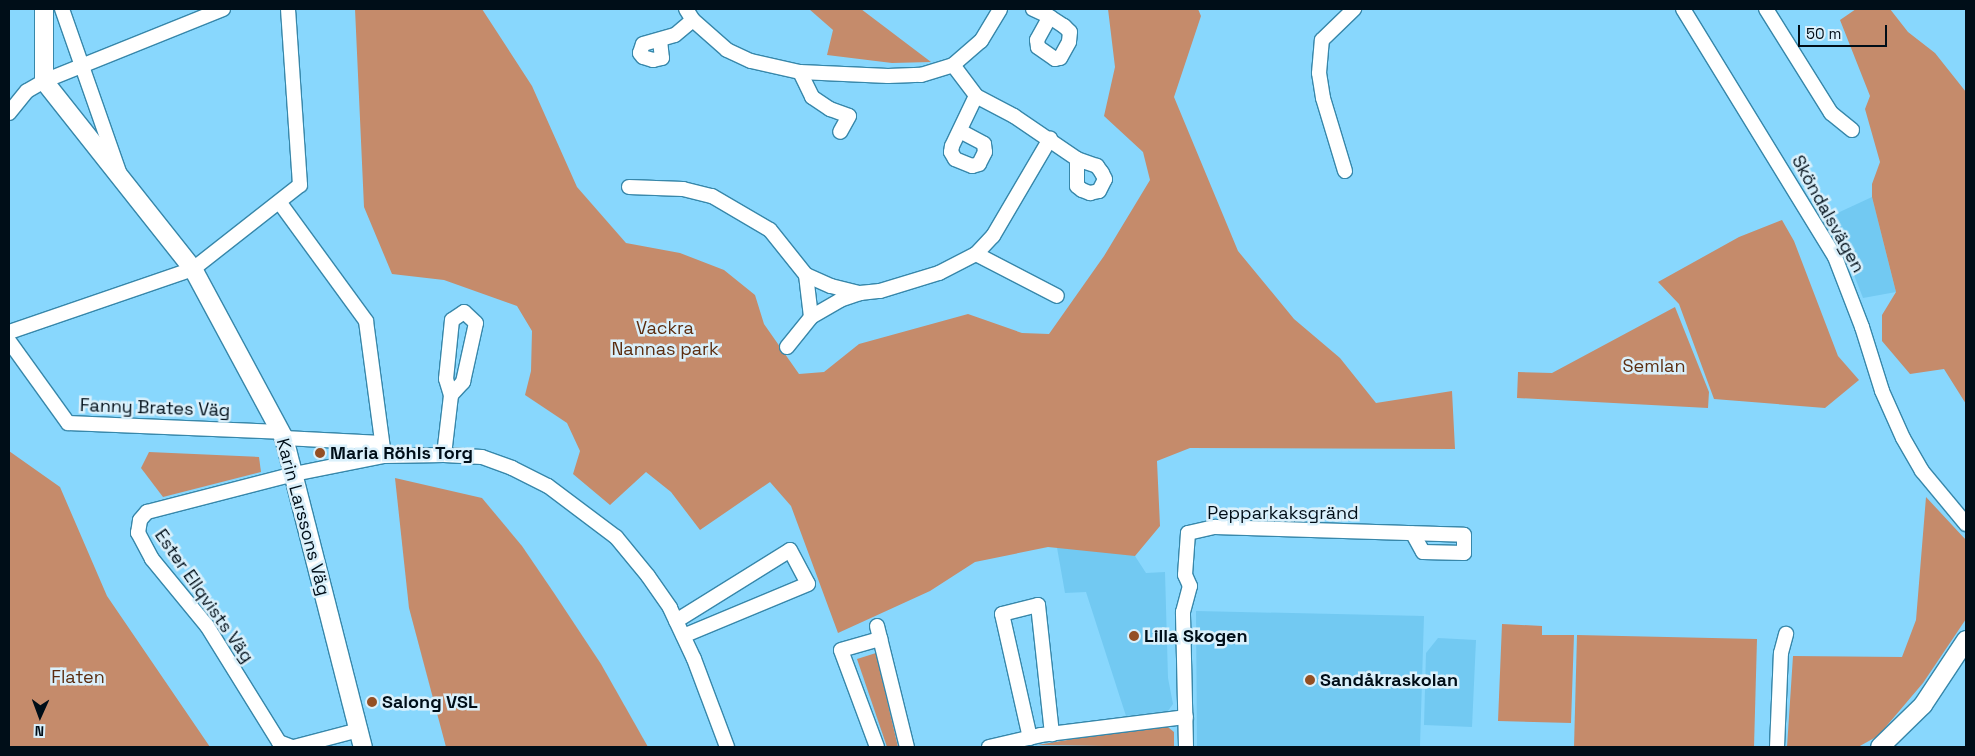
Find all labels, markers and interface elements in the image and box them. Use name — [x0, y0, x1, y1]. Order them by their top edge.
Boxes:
scale bar — [1800, 15, 1889, 47]
text: 50 m — [1806, 24, 1841, 43]
street label: Sköndalsvägen — [1787, 152, 1869, 276]
park label: Vackra Nannas park — [611, 318, 719, 360]
park label: Semlan — [1623, 355, 1685, 377]
street label: Fanny Brates Väg — [79, 395, 231, 421]
street label: Karin Larssons Väg — [272, 436, 334, 598]
place label: Maria Röhls Torg — [330, 442, 474, 464]
marker: Maria Röhls Torg — [314, 447, 326, 459]
street label: Pepparkaksgränd — [1207, 502, 1359, 524]
street label: Ester Ellqvists Väg — [150, 525, 258, 667]
place label: Lilla Skogen — [1144, 625, 1248, 647]
marker: Lilla Skogen — [1128, 630, 1140, 642]
park label: Flaten — [51, 666, 105, 688]
place label: Sandåkraskolan — [1320, 669, 1458, 691]
marker: Sandåkraskolan — [1304, 674, 1316, 686]
north arrow — [15, 691, 65, 741]
place label: Salong VSL — [382, 691, 478, 713]
marker: Salong VSL — [366, 696, 378, 708]
text: N — [34, 722, 44, 740]

